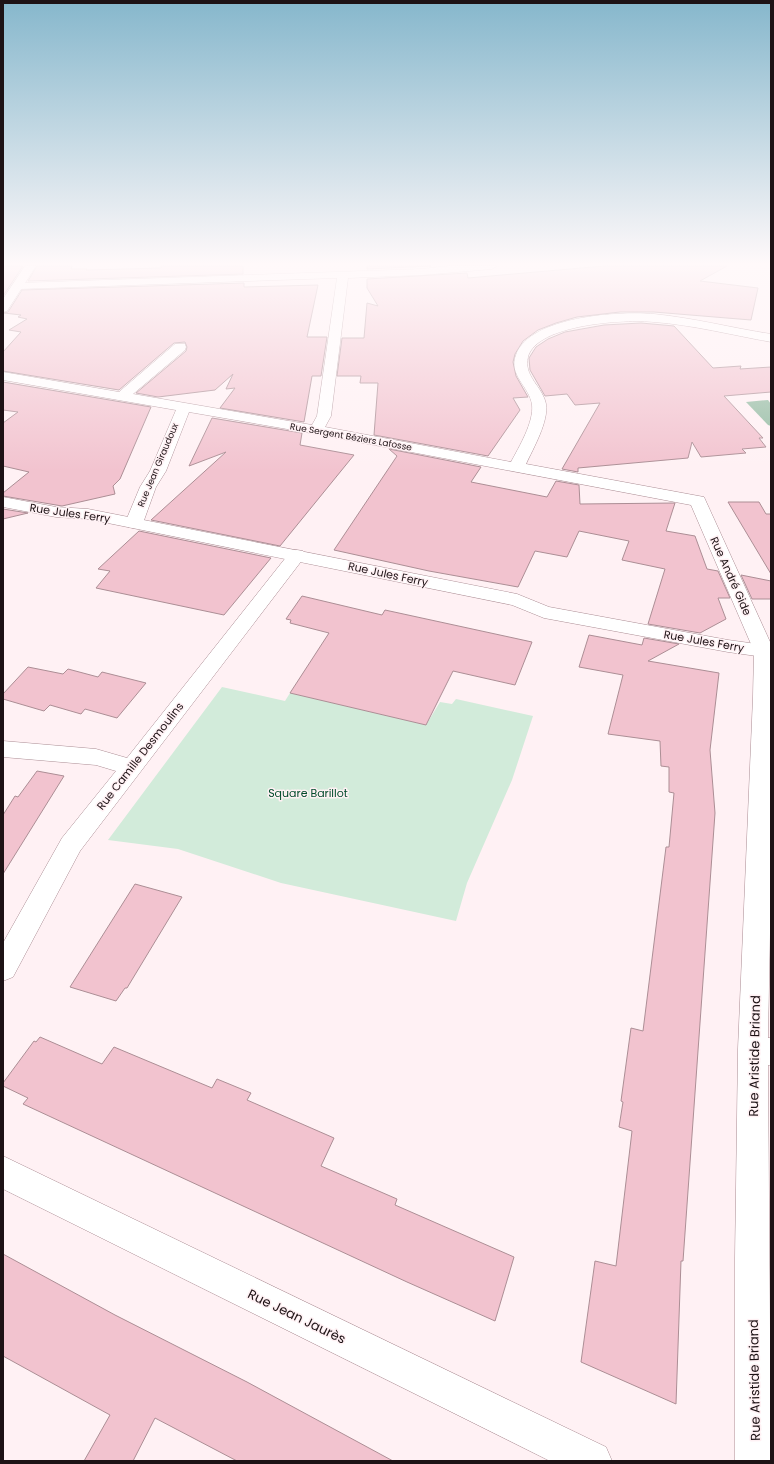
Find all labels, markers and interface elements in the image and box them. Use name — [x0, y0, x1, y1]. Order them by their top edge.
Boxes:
street label: Rue Sergent Béziers Lafosse — [289, 420, 413, 454]
street label: Rue Jean Giraudoux — [135, 421, 181, 509]
street label: Rue Jules Ferry — [29, 499, 112, 527]
street label: Rue André Gide — [706, 534, 756, 618]
street label: Rue Jules Ferry — [347, 558, 430, 590]
street label: Rue Jules Ferry — [663, 626, 746, 656]
street label: Rue Camille Desmoulins — [93, 699, 187, 813]
park label: Square Barillot — [268, 785, 348, 801]
street label: Rue Aristide Briand — [744, 995, 765, 1117]
street label: Rue Jean Jaurès — [245, 1284, 349, 1349]
street label: Rue Aristide Briand — [744, 1319, 765, 1441]

